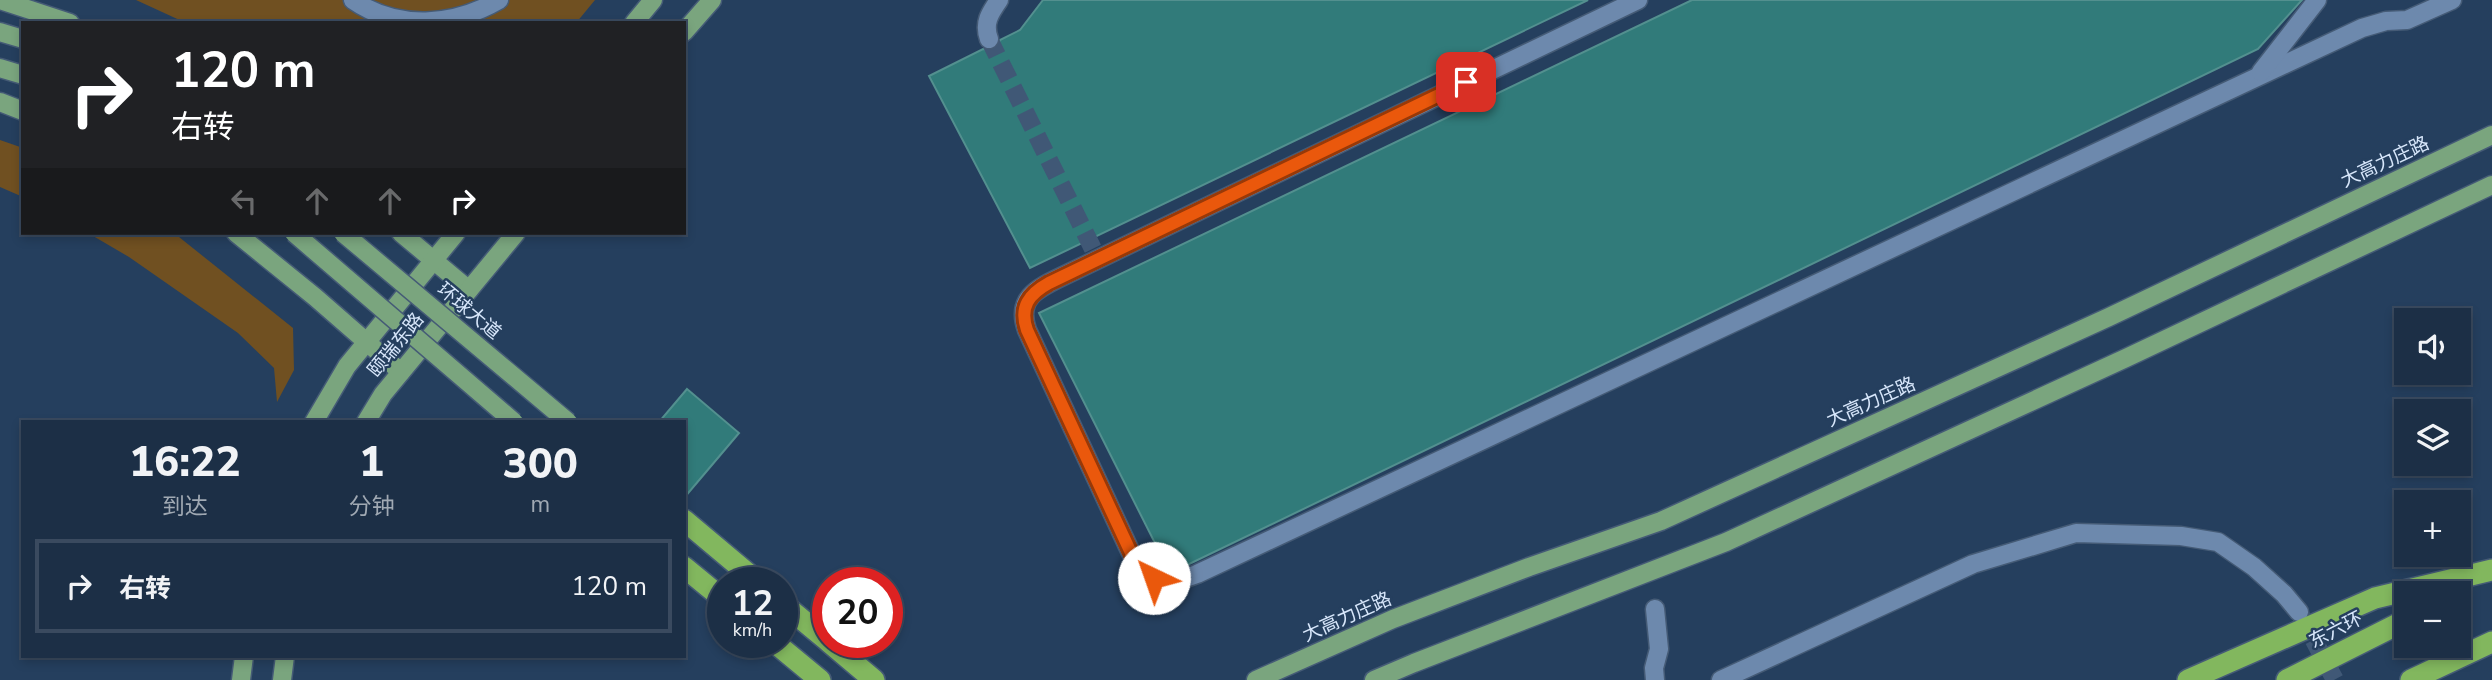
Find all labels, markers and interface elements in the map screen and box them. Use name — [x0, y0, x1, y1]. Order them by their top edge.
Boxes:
text: 120 m — [171, 37, 315, 104]
icon: right — [56, 49, 147, 140]
pin — [1436, 52, 1496, 112]
icon: arrive — [1447, 63, 1485, 101]
text: 右转 — [171, 106, 235, 149]
street label: 大高力庄路 — [2336, 130, 2434, 194]
icon: left — [225, 182, 263, 220]
icon: ahead — [298, 182, 336, 220]
icon: ahead — [371, 182, 409, 220]
icon: right — [444, 182, 482, 220]
street label: 环球大道 — [432, 277, 506, 345]
street label: 颐瑞东路 — [362, 307, 430, 383]
map controls — [2394, 308, 2471, 658]
button: sound — [2394, 308, 2471, 385]
street label: 大高力庄路 — [1822, 371, 1920, 433]
button: layers — [2394, 399, 2471, 476]
text: 16:22 — [129, 434, 241, 491]
text: 1 — [359, 434, 384, 491]
text: 300 — [502, 436, 578, 493]
text: m — [530, 489, 550, 520]
button: + — [2394, 490, 2471, 567]
text: 到达 — [162, 491, 208, 522]
text: 分钟 — [349, 491, 395, 522]
position arrow — [1117, 541, 1191, 615]
icon: right — [60, 567, 98, 605]
speed limit sign: 20 — [812, 567, 903, 658]
text: 120 m — [571, 569, 647, 604]
text: 右转 — [119, 571, 171, 606]
text: 12 — [731, 580, 774, 627]
button: − — [2394, 581, 2471, 658]
street label: 大高力庄路 — [1298, 586, 1396, 648]
street label: 东六环 — [2305, 605, 2367, 655]
text: km/h — [733, 618, 772, 642]

